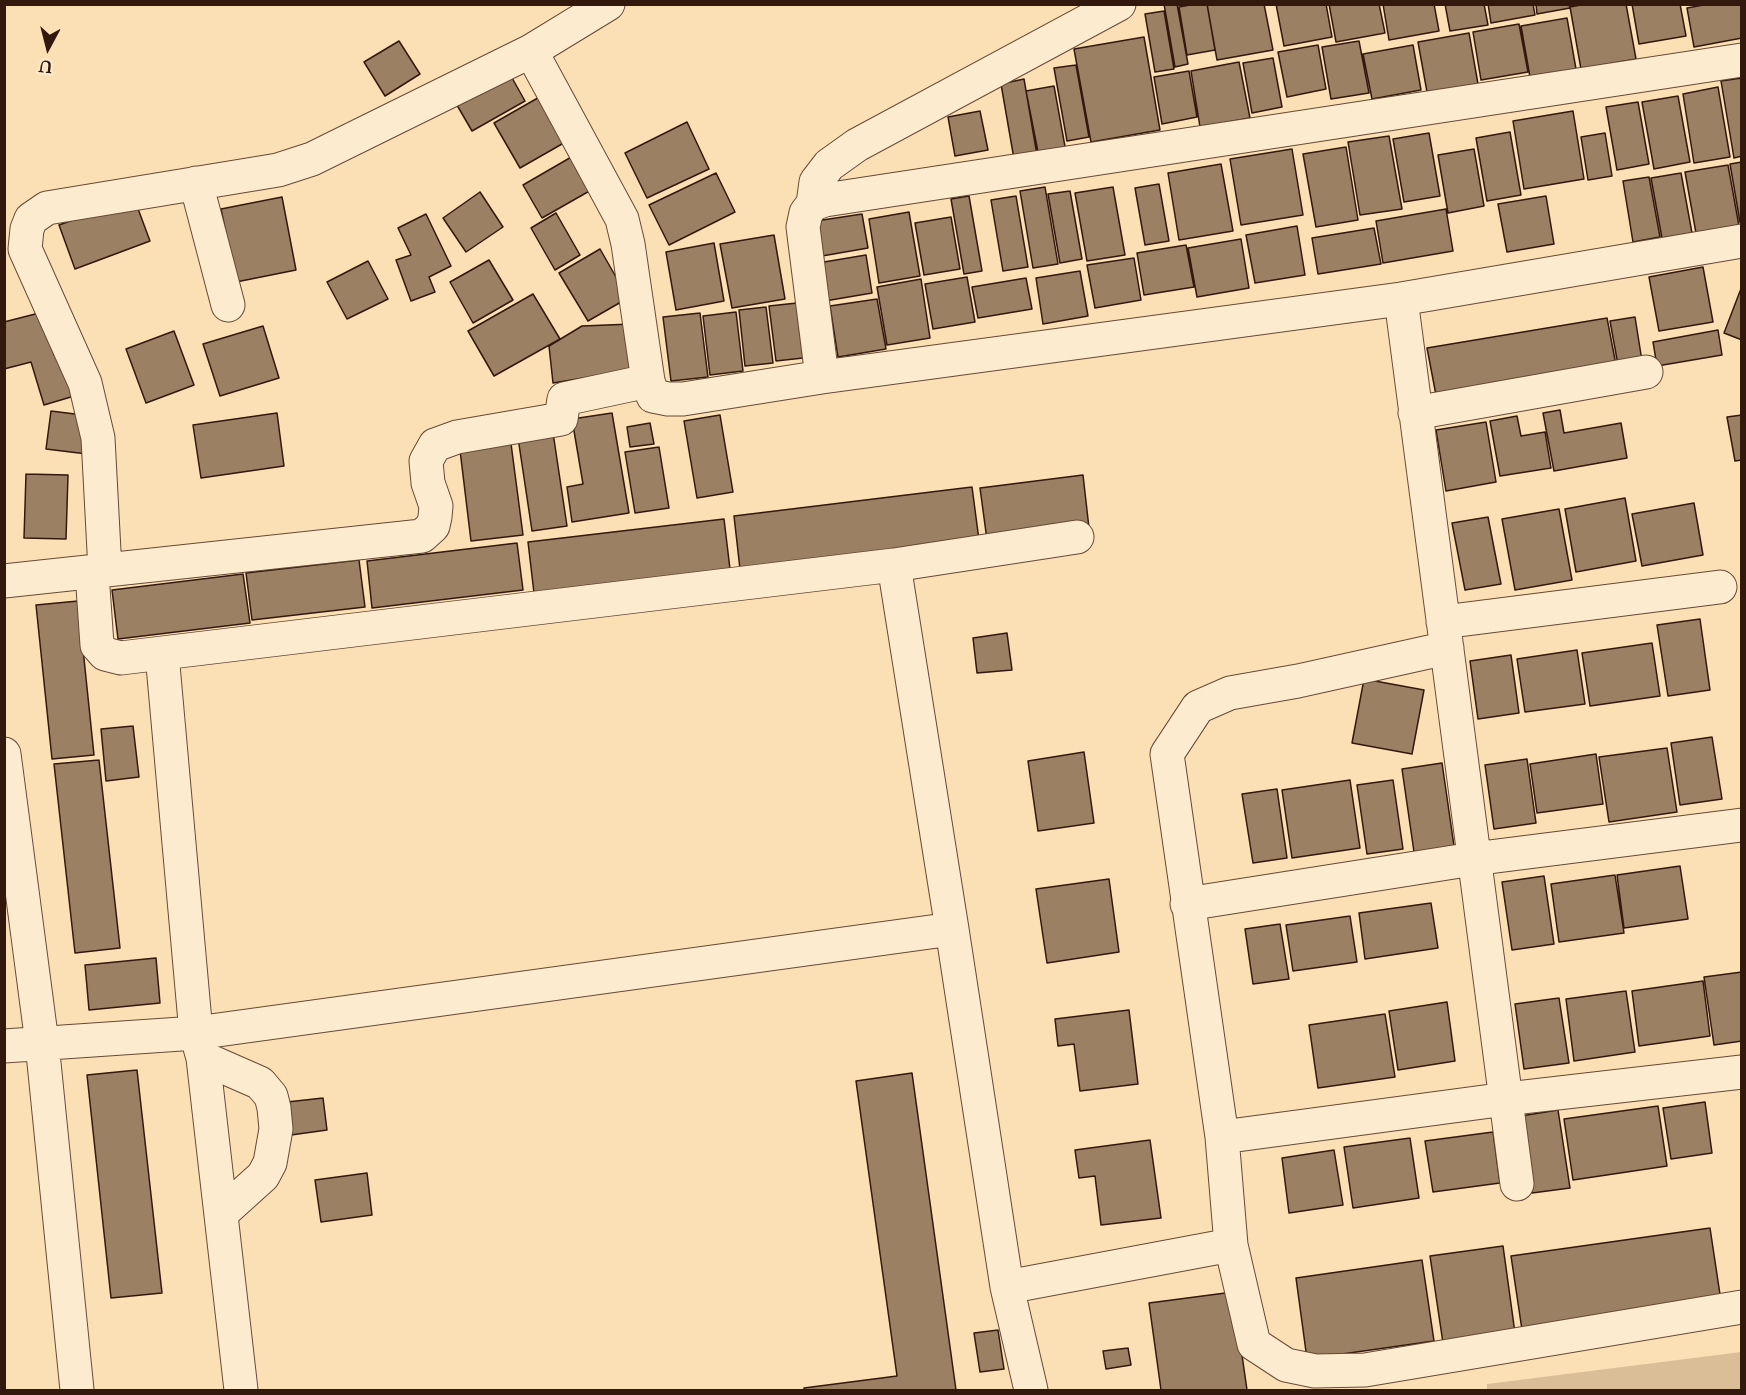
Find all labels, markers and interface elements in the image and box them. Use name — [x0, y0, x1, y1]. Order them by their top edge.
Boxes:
north arrow — [18, 18, 78, 78]
text: U — [38, 55, 54, 77]

